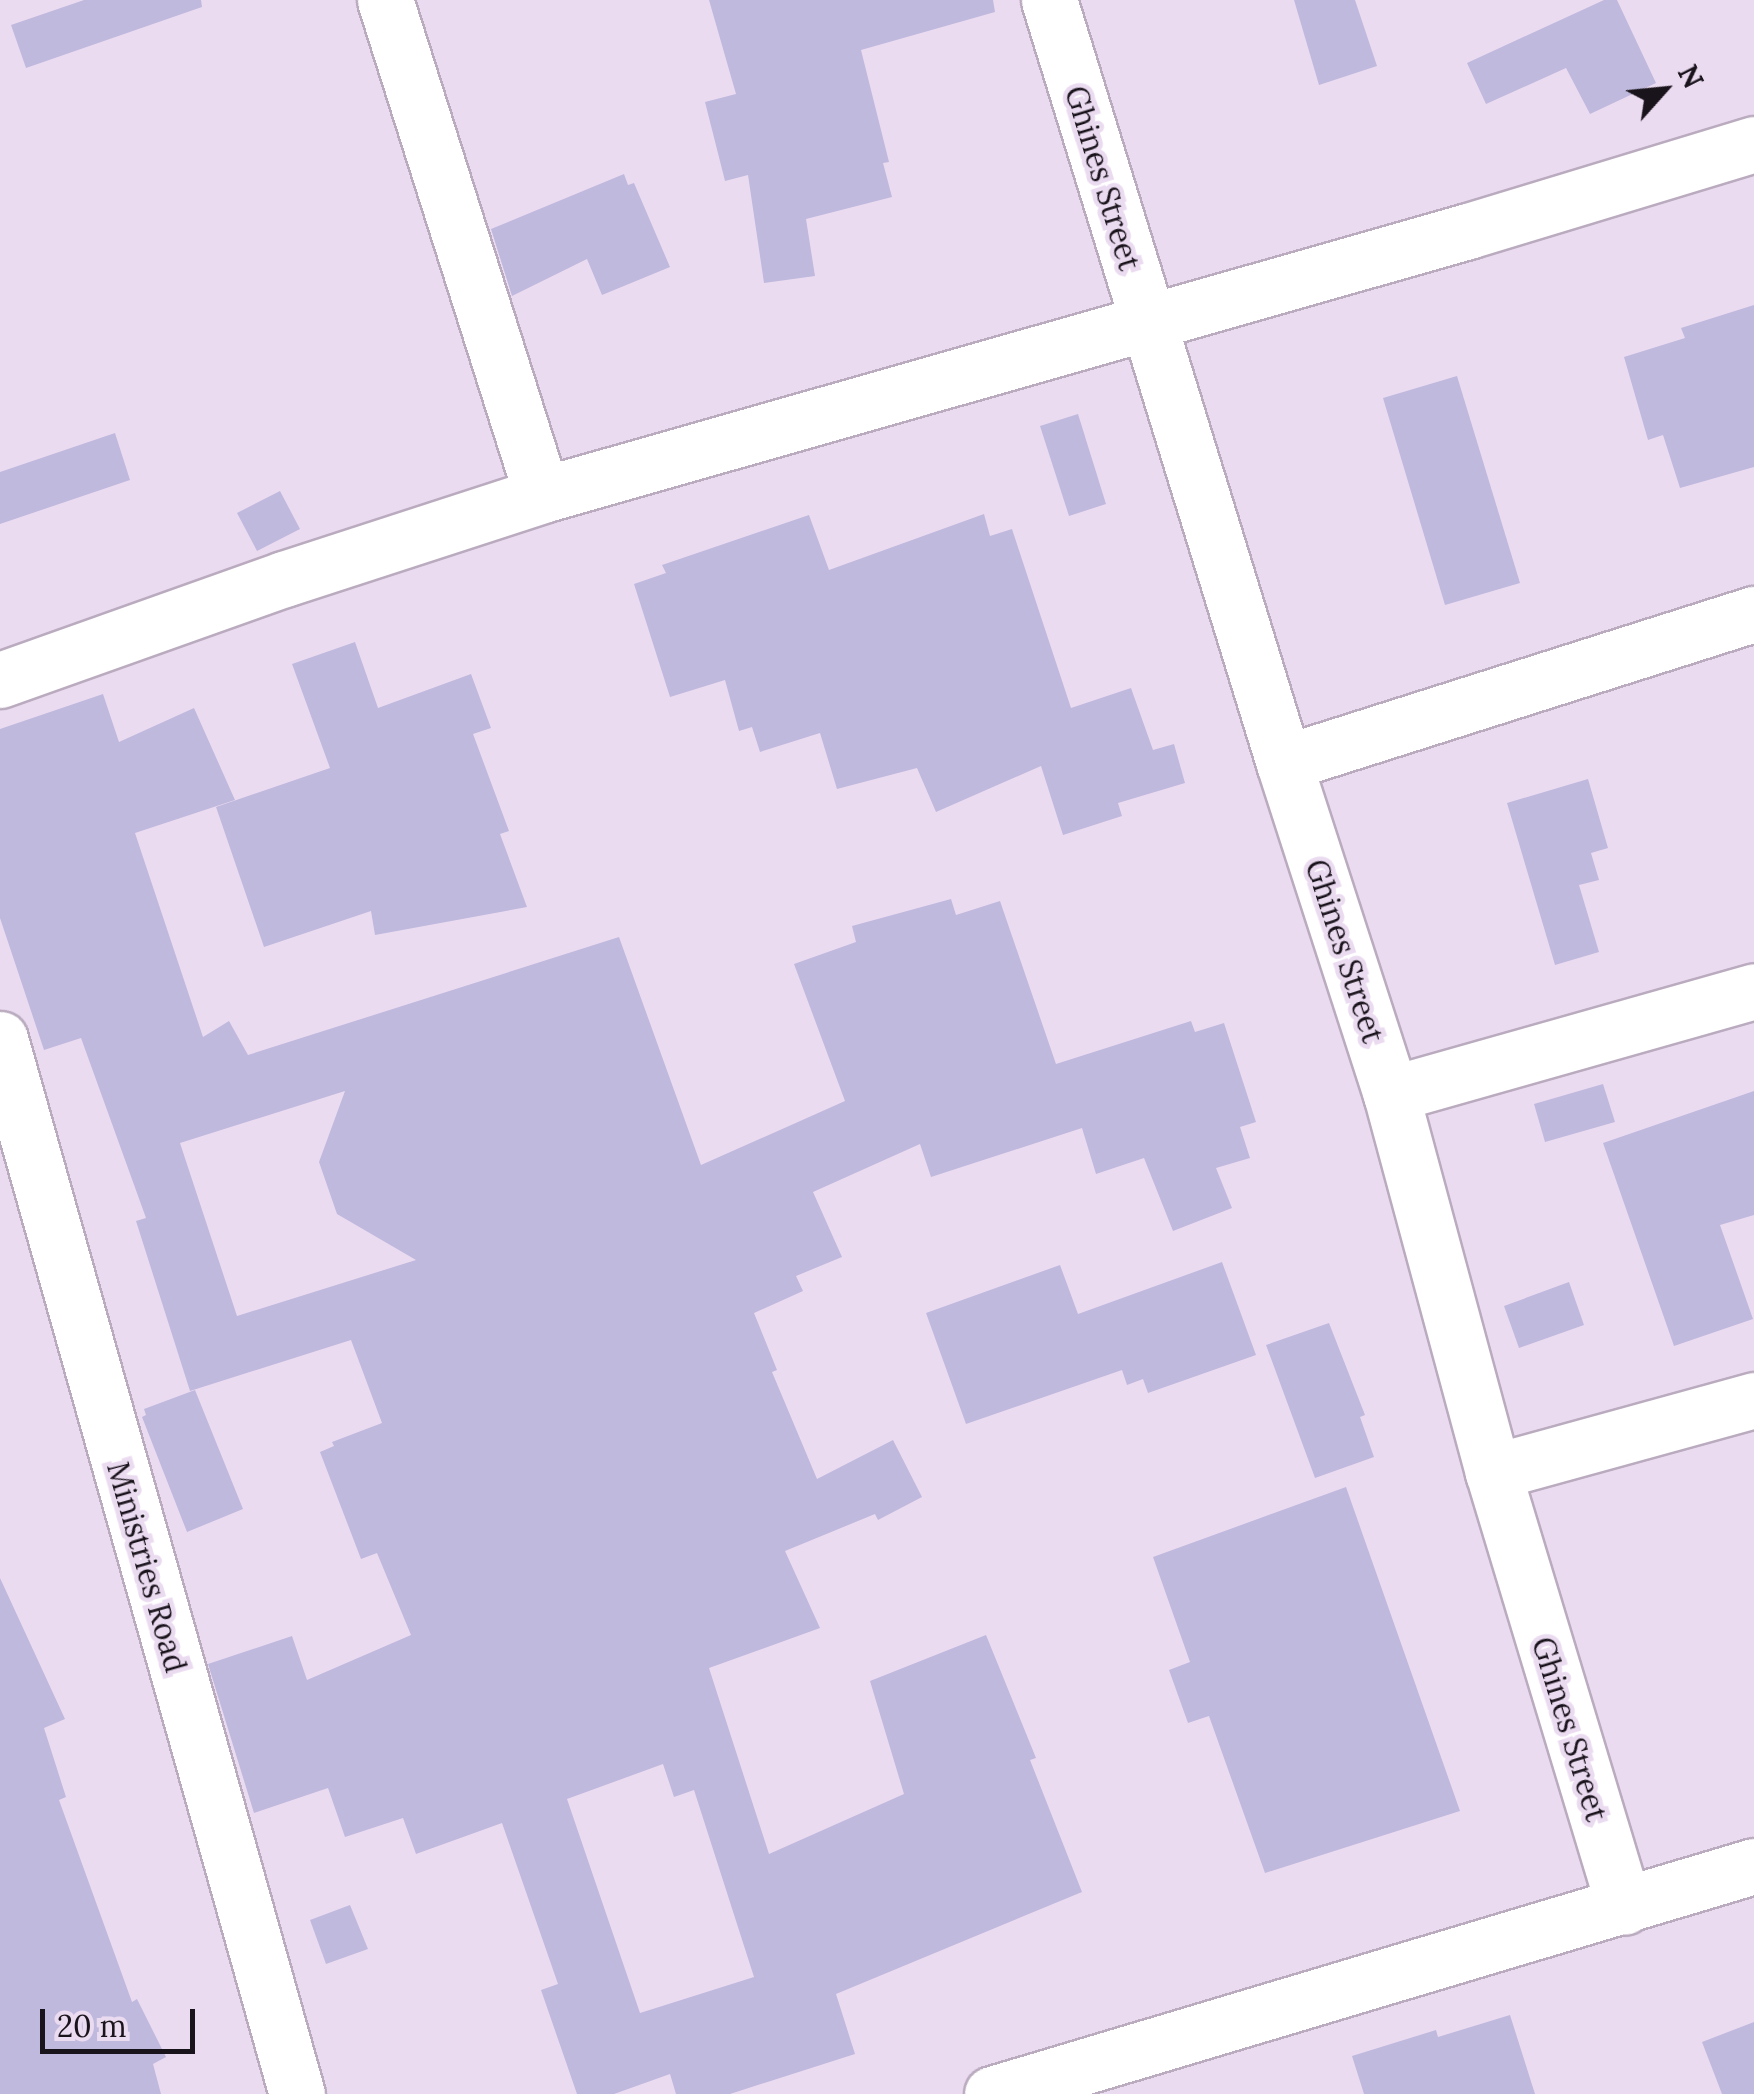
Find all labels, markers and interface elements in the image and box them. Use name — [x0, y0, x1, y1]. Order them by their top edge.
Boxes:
north arrow — [1614, 40, 1714, 140]
text: N — [1670, 59, 1712, 94]
street label: Ghines Street — [1058, 82, 1148, 274]
street label: Ghines Street — [1298, 855, 1392, 1047]
street label: Ministries Road — [100, 1458, 194, 1676]
street label: Ghines Street — [1525, 1633, 1615, 1825]
scale bar — [45, 1989, 200, 2051]
text: 20 m — [57, 2007, 126, 2045]

